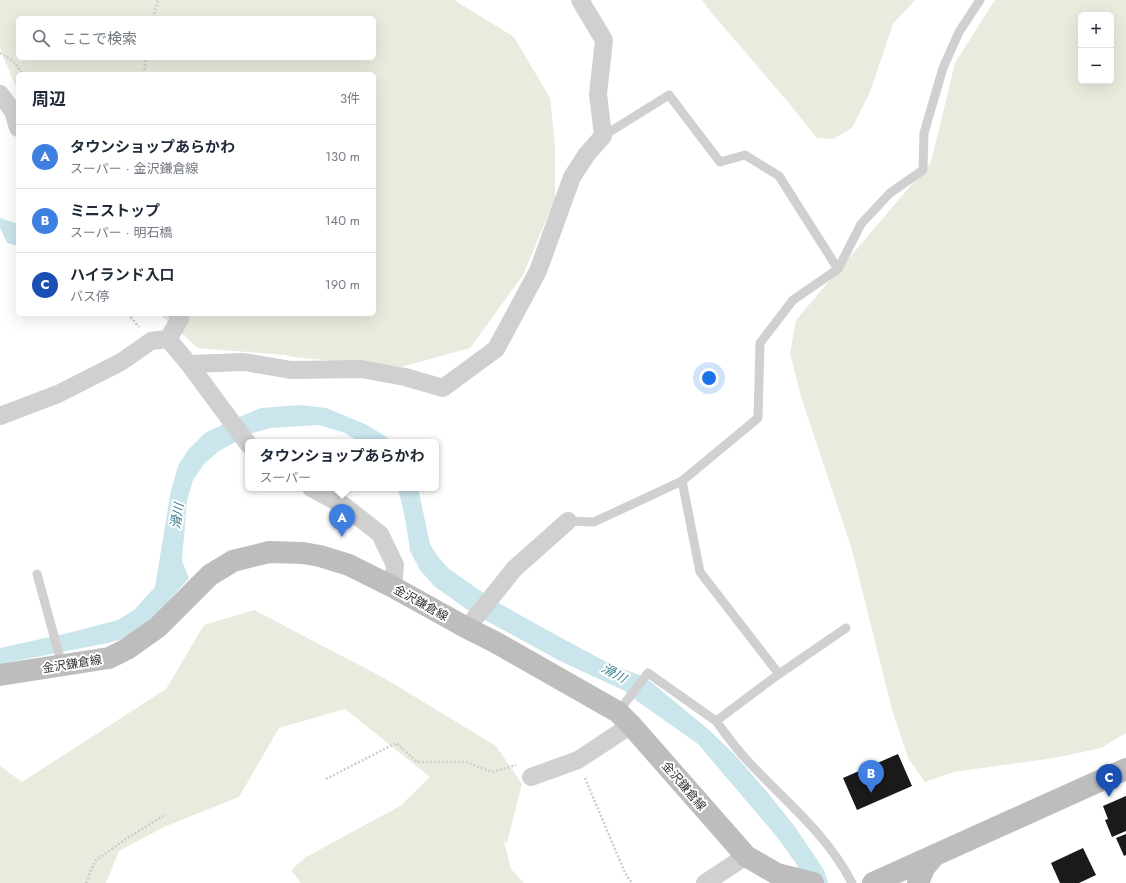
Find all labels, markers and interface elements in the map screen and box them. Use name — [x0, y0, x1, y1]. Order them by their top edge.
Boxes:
map controls — [1078, 12, 1114, 84]
button: + — [1078, 12, 1114, 48]
search box — [16, 16, 376, 60]
icon: search — [30, 27, 52, 49]
text: ここで検索 — [62, 28, 137, 50]
button: − — [1078, 48, 1114, 84]
text: 周辺 — [32, 87, 66, 111]
text: 3件 — [340, 89, 360, 108]
text: タウンショップあらかわ — [70, 136, 235, 158]
text: A — [40, 147, 50, 166]
text: 130 m — [325, 147, 360, 166]
text: スーパー · 金沢鎌倉線 — [70, 159, 199, 178]
text: ミニストップ — [70, 200, 160, 222]
text: B — [41, 211, 49, 230]
text: 140 m — [325, 211, 360, 230]
text: スーパー · 明石橋 — [70, 223, 173, 242]
text: ハイランド入口 — [70, 264, 175, 286]
text: C — [40, 275, 50, 294]
text: 190 m — [325, 275, 360, 294]
text: バス停 — [70, 287, 109, 306]
your location — [699, 368, 719, 388]
popup — [245, 439, 439, 491]
text: タウンショップあらかわ — [259, 445, 425, 467]
text: スーパー — [259, 468, 311, 487]
water label: 滑川 — [166, 500, 189, 530]
pin: A — [329, 504, 355, 537]
street label: 金沢鎌倉線 — [390, 581, 452, 625]
street label: 金沢鎌倉線 — [41, 650, 103, 678]
water label: 滑川 — [598, 658, 632, 689]
street label: 金沢鎌倉線 — [658, 757, 710, 815]
pin: B — [858, 760, 884, 793]
pin: C — [1096, 764, 1122, 797]

